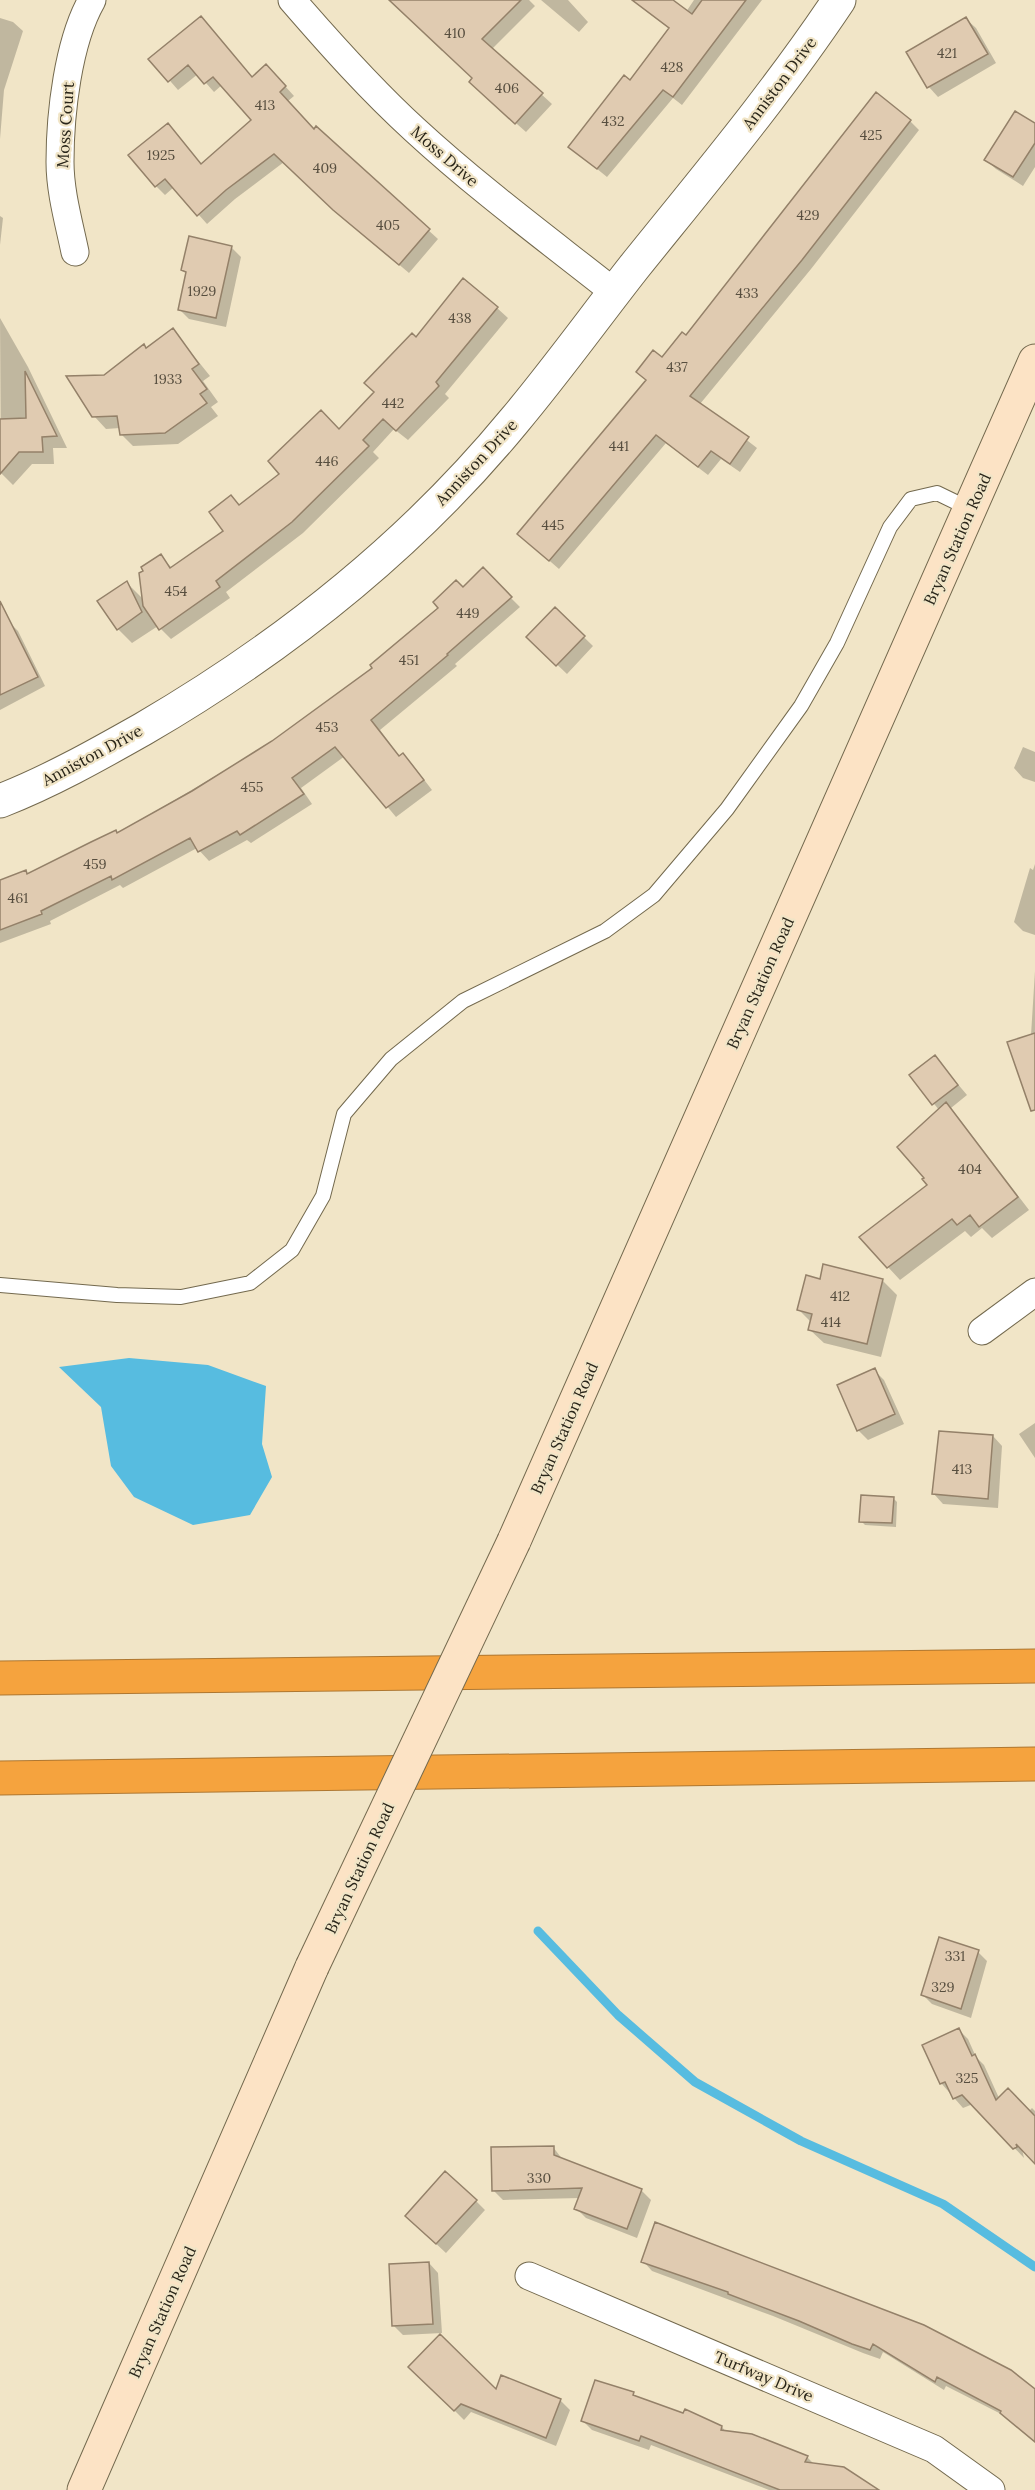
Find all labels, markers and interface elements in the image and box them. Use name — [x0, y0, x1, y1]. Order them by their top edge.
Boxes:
house number: 410 — [444, 24, 466, 42]
street label: Anniston Drive — [737, 32, 821, 134]
house number: 421 — [937, 44, 957, 62]
house number: 428 — [661, 58, 684, 76]
house number: 406 — [495, 79, 519, 97]
street label: Moss Court — [52, 80, 78, 169]
house number: 413 — [255, 96, 275, 114]
house number: 432 — [602, 112, 624, 130]
street label: Moss Drive — [407, 121, 483, 191]
house number: 425 — [860, 126, 882, 144]
house number: 1925 — [147, 146, 175, 164]
house number: 409 — [313, 159, 337, 177]
house number: 429 — [796, 206, 820, 224]
house number: 405 — [376, 216, 400, 234]
house number: 1929 — [188, 282, 216, 300]
house number: 433 — [735, 284, 759, 302]
house number: 438 — [448, 309, 472, 327]
house number: 437 — [666, 358, 688, 376]
house number: 1933 — [154, 370, 183, 388]
house number: 442 — [382, 394, 404, 412]
street label: Anniston Drive — [430, 414, 521, 510]
house number: 441 — [609, 437, 629, 455]
house number: 446 — [315, 452, 339, 470]
street label: Bryan Station Road — [919, 470, 995, 608]
house number: 445 — [542, 516, 564, 534]
house number: 454 — [165, 582, 188, 600]
house number: 449 — [456, 604, 480, 622]
house number: 451 — [399, 651, 419, 669]
house number: 453 — [315, 718, 339, 736]
street label: Anniston Drive — [37, 720, 146, 790]
house number: 455 — [241, 778, 263, 796]
house number: 459 — [83, 855, 107, 873]
house number: 461 — [8, 889, 28, 907]
street label: Bryan Station Road — [722, 914, 798, 1052]
house number: 404 — [958, 1160, 982, 1178]
house number: 412 — [830, 1287, 850, 1305]
house number: 414 — [821, 1313, 842, 1331]
street label: Bryan Station Road — [526, 1359, 602, 1497]
house number: 413 — [952, 1460, 972, 1478]
street label: Bryan Station Road — [320, 1799, 398, 1937]
house number: 331 — [945, 1947, 965, 1965]
house number: 329 — [931, 1978, 955, 1996]
house number: 325 — [956, 2069, 978, 2087]
house number: 330 — [527, 2169, 551, 2187]
street label: Bryan Station Road — [124, 2243, 200, 2381]
street label: Turfway Drive — [711, 2346, 817, 2406]

